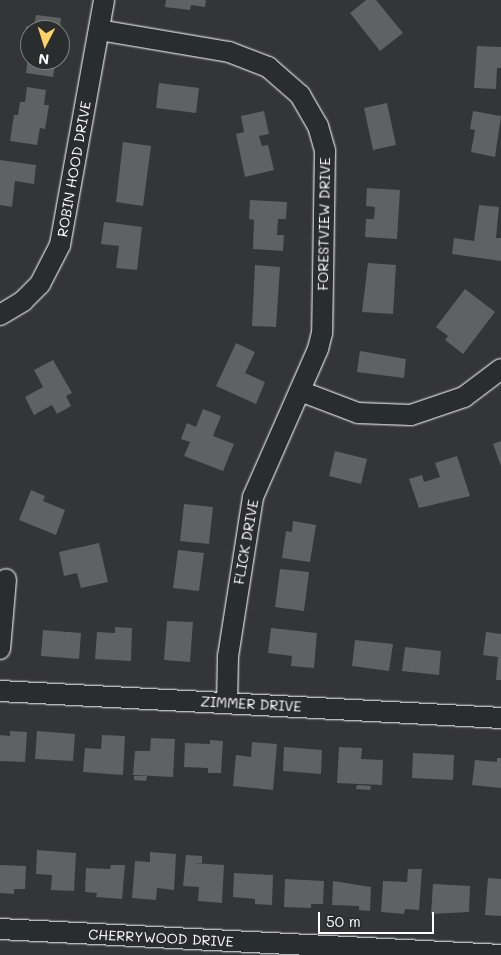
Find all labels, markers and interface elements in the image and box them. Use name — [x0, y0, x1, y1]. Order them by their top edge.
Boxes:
north arrow — [20, 20, 70, 70]
text: N — [38, 50, 50, 69]
street label: ROBIN HOOD DRIVE — [54, 100, 94, 238]
street label: FORESTVIEW DRIVE — [314, 157, 334, 291]
street label: FLICK DRIVE — [230, 498, 262, 586]
street label: ZIMMER DRIVE — [200, 693, 302, 715]
scale bar — [321, 902, 437, 934]
text: 50 m — [326, 911, 361, 931]
street label: CHERRYWOOD DRIVE — [88, 926, 234, 950]

